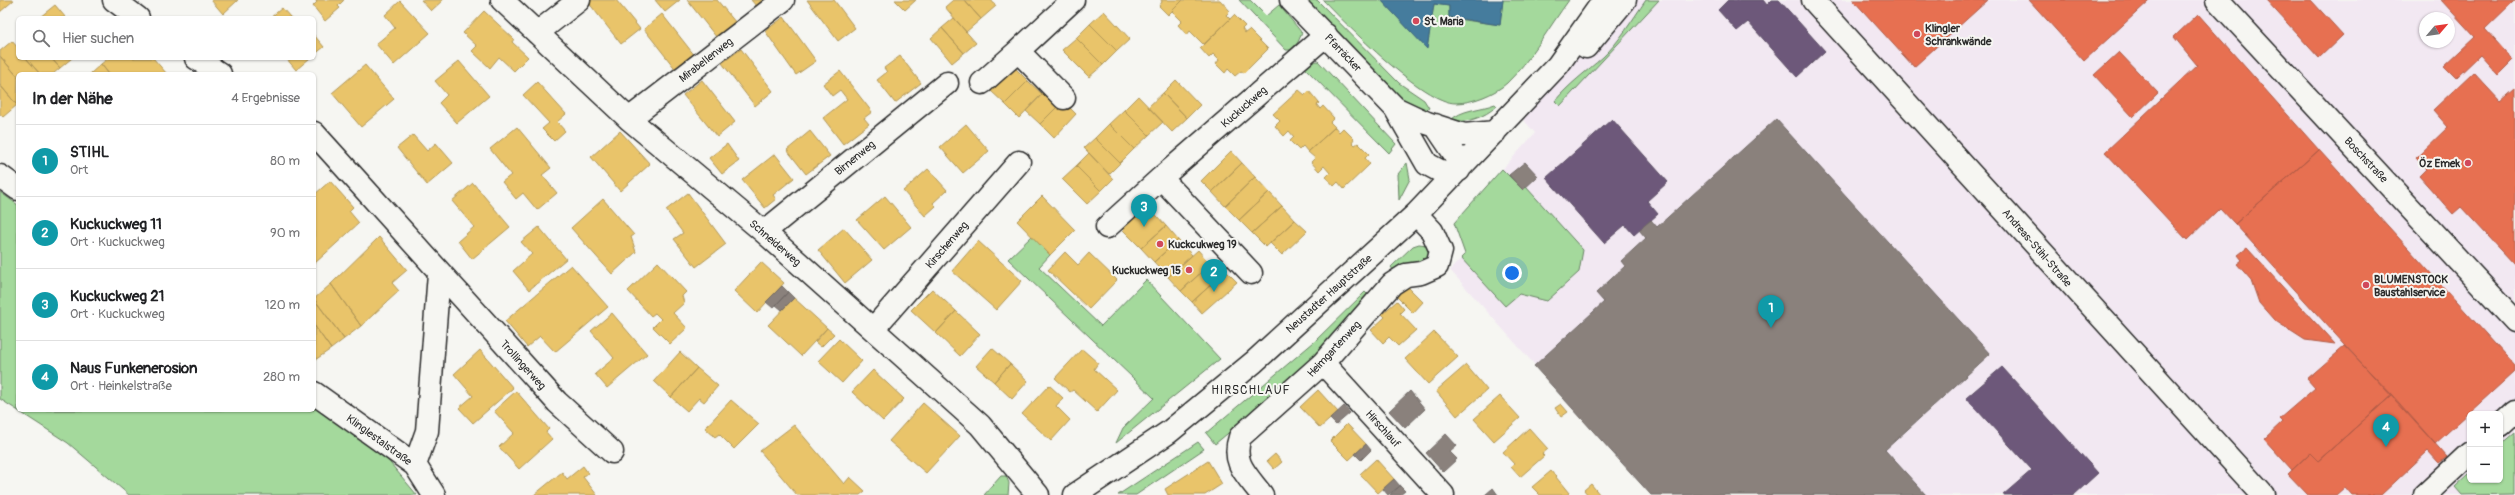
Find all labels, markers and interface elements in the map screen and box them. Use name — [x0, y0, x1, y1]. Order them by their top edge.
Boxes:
north arrow — [2419, 12, 2455, 48]
place label: St. Maria — [1424, 15, 1464, 28]
search box — [16, 16, 316, 60]
marker: St. Maria — [1411, 16, 1421, 26]
place label: Klingler Schrankwände — [1925, 22, 1992, 48]
icon: search — [30, 27, 52, 49]
text: Hier suchen — [62, 29, 134, 48]
marker: Klingler Schrankwände — [1912, 29, 1922, 39]
street label: Pfarräcker — [1322, 31, 1364, 75]
street label: Mirabellenweg — [676, 35, 736, 85]
street label: Kuckuckweg — [1218, 83, 1270, 130]
text: In der Nähe — [32, 88, 113, 109]
text: 4 Ergebnisse — [231, 90, 300, 106]
street label: Boschstraße — [2342, 135, 2391, 186]
street label: Birnenweg — [832, 138, 878, 178]
text: STIHL — [70, 143, 109, 162]
text: 1 — [42, 153, 48, 169]
text: 80 m — [270, 153, 300, 169]
place label: Öz Emek — [2419, 156, 2460, 170]
marker: Öz Emek — [2463, 158, 2473, 168]
text: Ort — [70, 162, 88, 178]
pin: 3 — [1131, 194, 1157, 227]
street label: Andreas-Stihl-Straße — [2000, 206, 2075, 290]
text: Kuckuckweg 11 — [70, 215, 162, 234]
street label: Schneiderweg — [747, 217, 804, 269]
street label: Kirschenweg — [923, 219, 971, 271]
text: 2 — [41, 225, 49, 241]
text: 90 m — [270, 225, 300, 241]
text: Ort · Kuckuckweg — [70, 234, 165, 250]
place label: Kuckcukweg 19 — [1168, 238, 1237, 251]
marker: Kuckcukweg 19 — [1155, 239, 1165, 249]
street label: Neustadter Hauptstraße — [1283, 252, 1375, 336]
pin: 2 — [1201, 259, 1227, 292]
your location — [1502, 263, 1522, 283]
place label: Kuckuckweg 15 — [1112, 264, 1181, 277]
marker: Kuckuckweg 15 — [1184, 265, 1194, 275]
place label: BLUMENSTOCK Baustahlservice — [2374, 273, 2448, 299]
marker: BLUMENSTOCK Baustahlservice — [2361, 280, 2371, 290]
text: Kuckuckweg 21 — [70, 287, 164, 306]
pin: 1 — [1758, 295, 1784, 328]
text: 3 — [41, 297, 49, 313]
text: 120 m — [264, 297, 300, 313]
text: Ort · Kuckuckweg — [70, 306, 165, 322]
street label: Heimgartenweg — [1305, 318, 1364, 380]
street label: Trollingerweg — [497, 338, 549, 393]
text: Naus Funkenerosion — [70, 359, 198, 378]
text: 4 — [41, 369, 49, 385]
text: 280 m — [263, 369, 300, 385]
text: Ort · Heinkelstraße — [70, 378, 172, 394]
district label: HIRSCHLAUF — [1211, 383, 1291, 398]
street label: Hirschlauf — [1363, 408, 1404, 451]
map controls — [2467, 411, 2503, 483]
button: + — [2467, 411, 2503, 447]
street label: Klinglestalstraße — [344, 412, 415, 468]
pin: 4 — [2373, 414, 2399, 447]
button: − — [2467, 447, 2503, 483]

